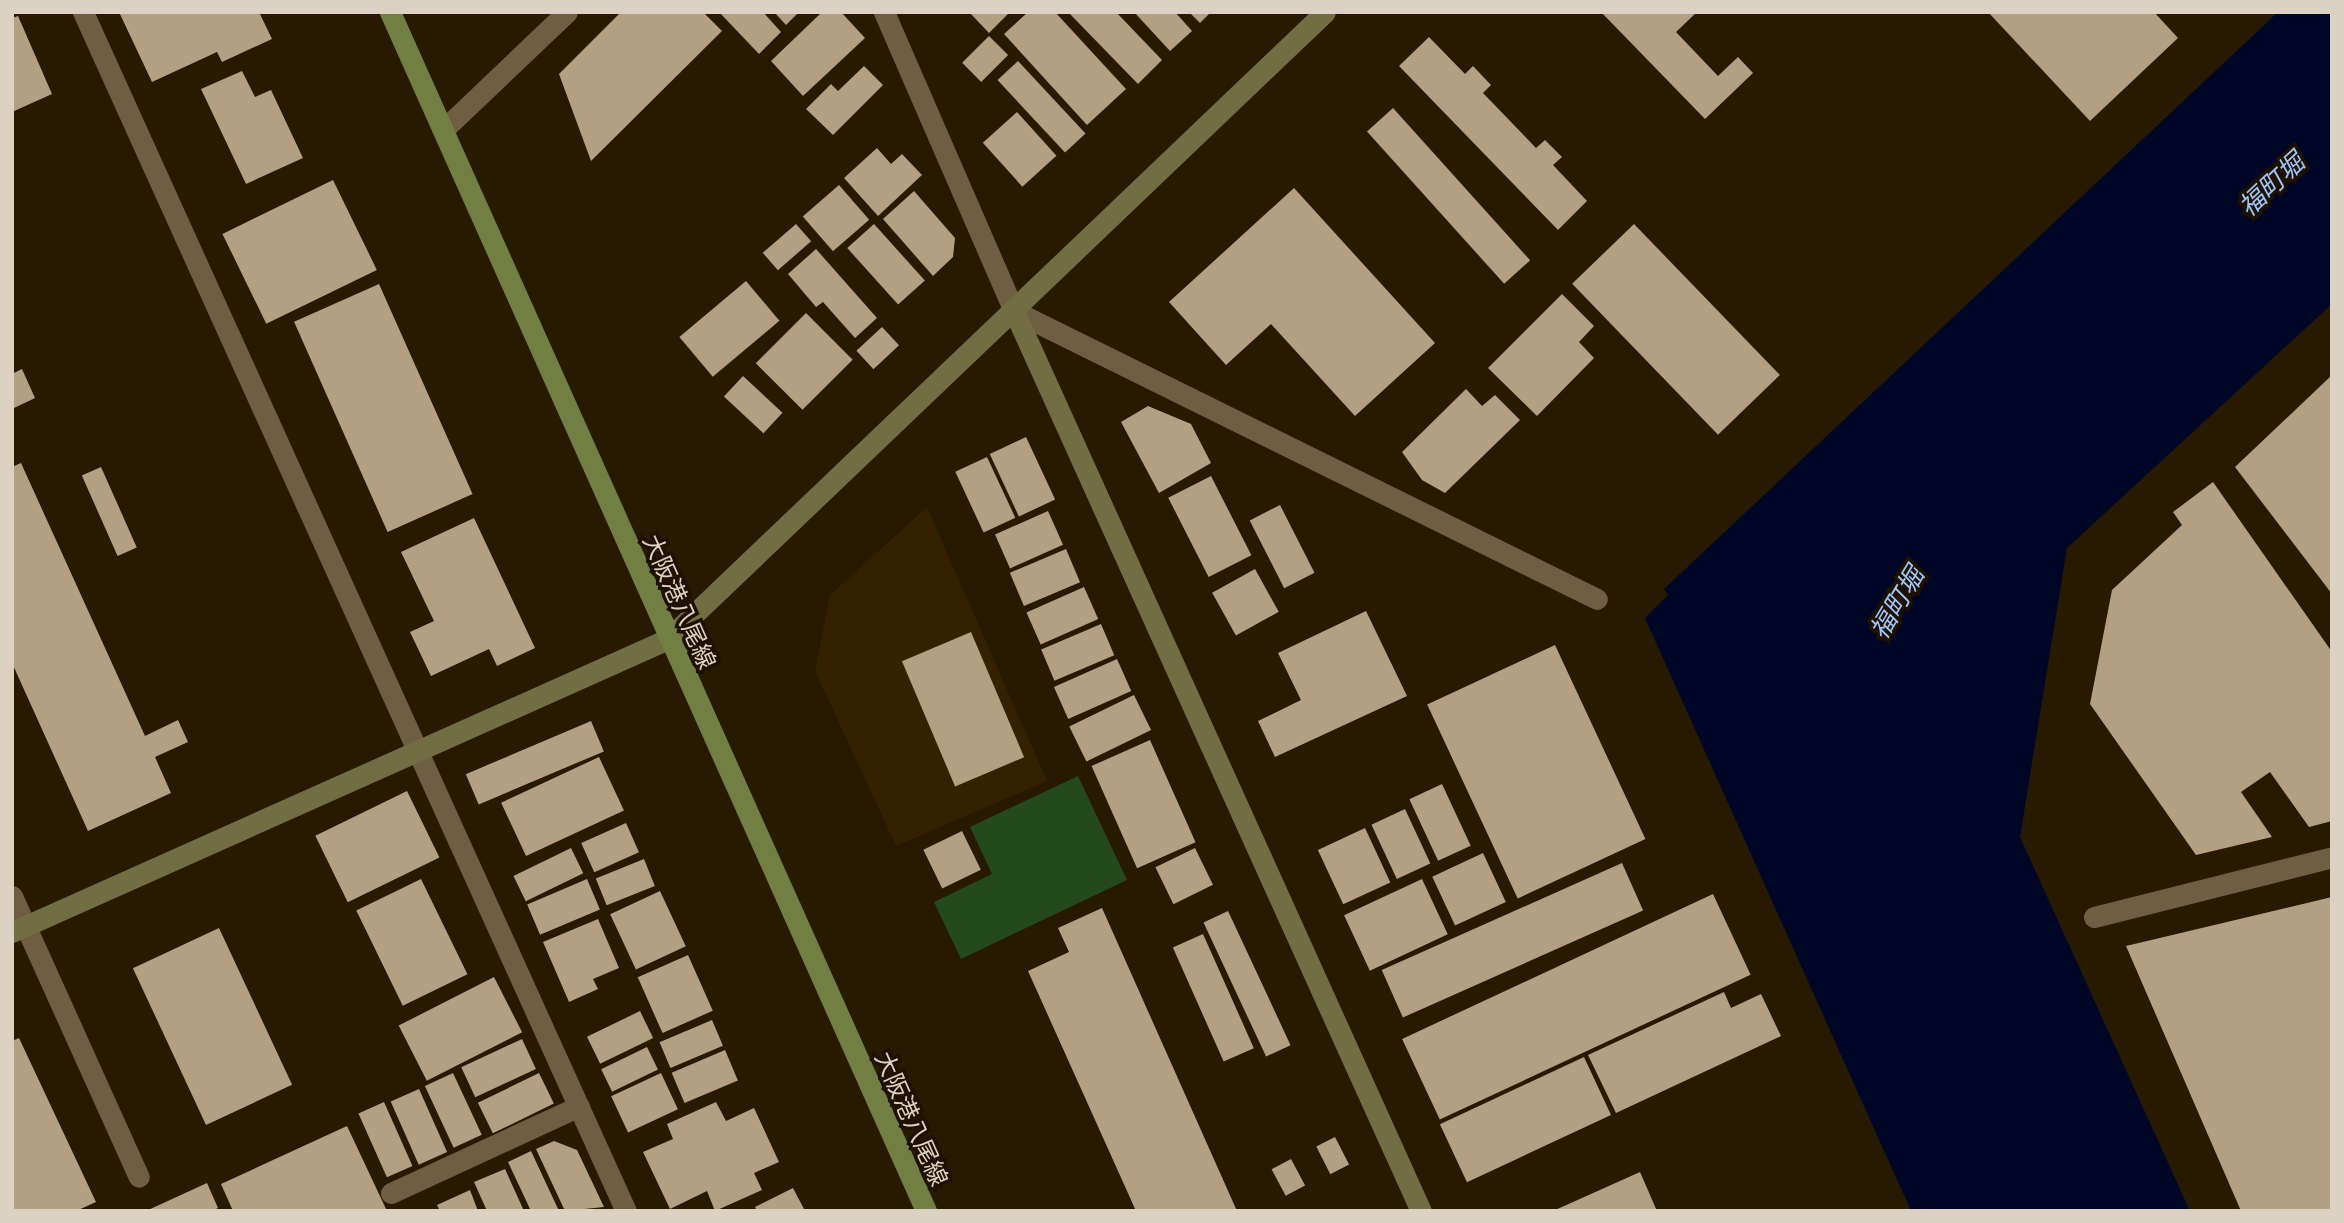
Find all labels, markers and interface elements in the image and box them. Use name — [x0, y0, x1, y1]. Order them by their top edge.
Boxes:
water label: 福町堀 — [2231, 145, 2309, 221]
street label: 大阪港八尾線 — [639, 529, 723, 673]
water label: 福町堀 — [1862, 561, 1928, 643]
street label: 大阪港八尾線 — [871, 1046, 955, 1190]

